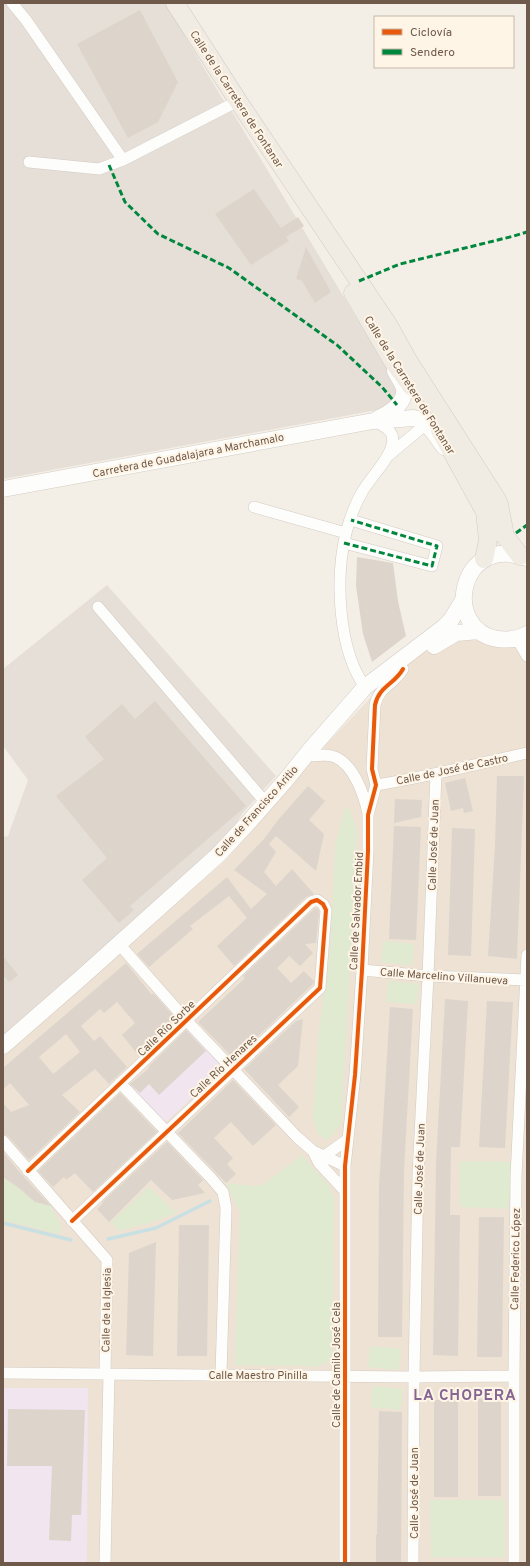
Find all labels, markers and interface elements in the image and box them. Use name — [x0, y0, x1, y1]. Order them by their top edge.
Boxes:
legend — [374, 16, 514, 68]
text: Ciclovía — [410, 25, 452, 41]
street label: Calle de la Carretera de Fontanar — [186, 28, 286, 172]
text: Sendero — [410, 45, 455, 61]
street label: Calle de la Carretera de Fontanar — [360, 313, 458, 458]
street label: Carretera de Guadalajara a Marchamalo — [91, 431, 285, 481]
street label: Calle de José de Castro — [395, 751, 509, 789]
street label: Calle de Francisco Aritio — [212, 763, 301, 860]
street label: Calle José de Juan — [425, 799, 443, 891]
street label: Calle de Salvador Embid — [347, 851, 367, 971]
street label: Calle Marcelino Villanueva — [379, 966, 509, 988]
street label: Calle Río Sorbe — [135, 998, 199, 1060]
street label: Calle Río Henares — [187, 1032, 260, 1101]
street label: Calle José de Juan — [411, 1123, 429, 1215]
street label: Calle Federico López — [508, 1208, 524, 1310]
street label: Calle de la Iglesia — [99, 1267, 115, 1353]
street label: Calle de Camilo José Cela — [330, 1302, 344, 1428]
street label: Calle Maestro Pinilla — [208, 1369, 308, 1383]
district label: LA CHOPERA — [413, 1387, 517, 1406]
street label: Calle José de Juan — [408, 1447, 422, 1539]

